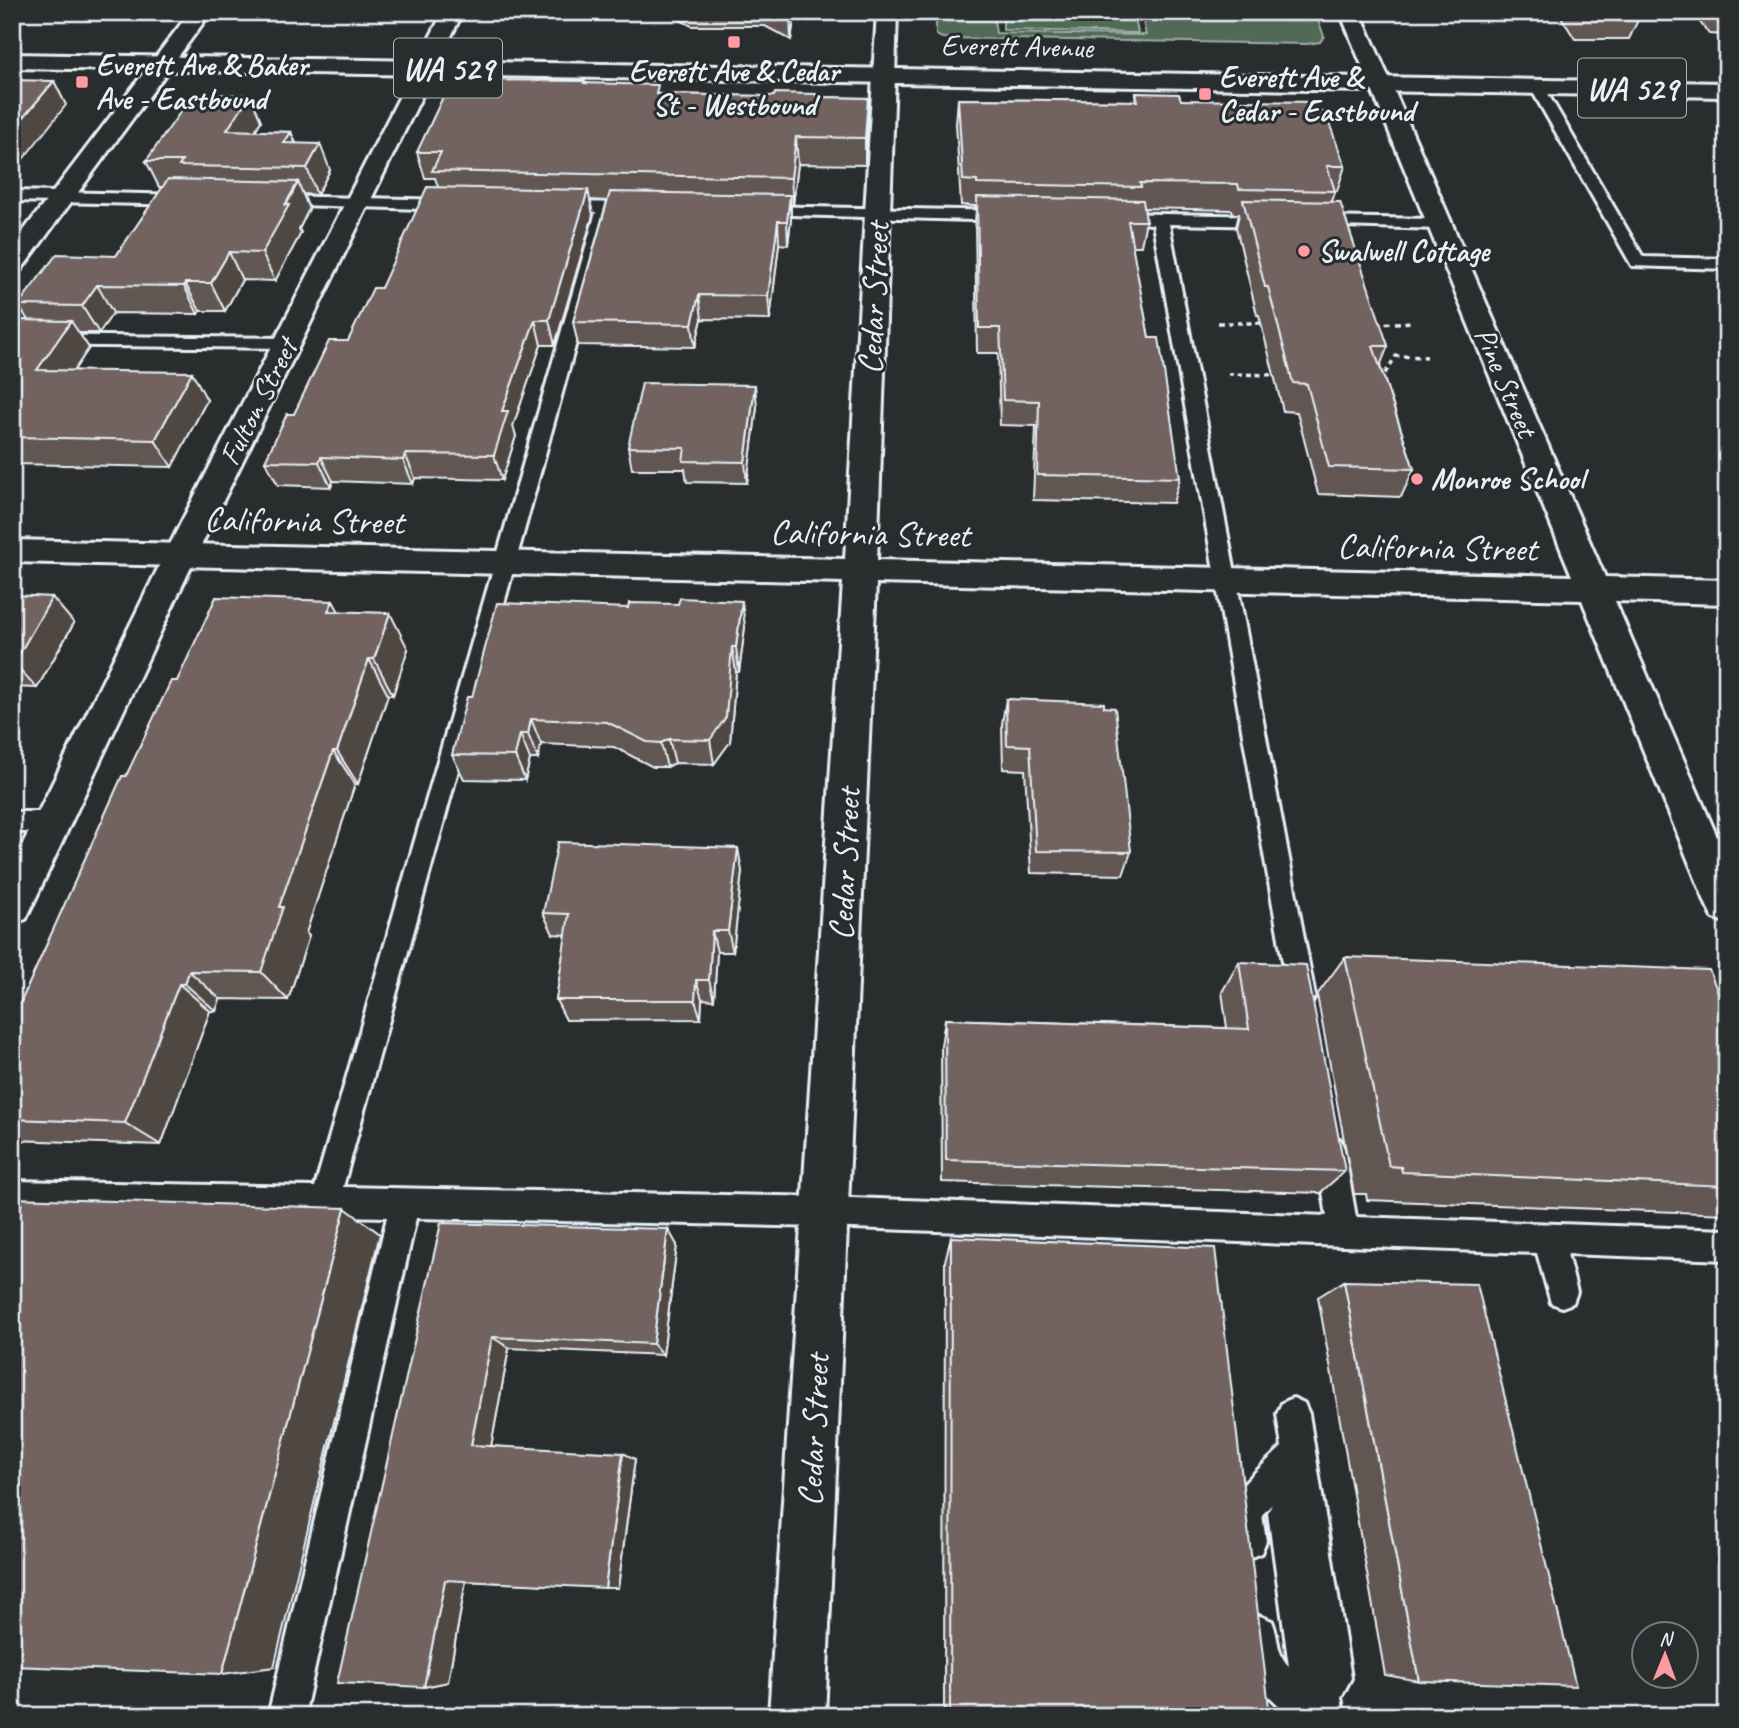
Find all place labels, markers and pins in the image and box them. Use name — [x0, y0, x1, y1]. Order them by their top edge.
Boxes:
marker: Everett Ave & Cedar St - Westbound — [726, 34, 742, 50]
place label: Everett Ave & Baker Ave - Eastbound — [96, 46, 311, 118]
place label: Everett Ave & Cedar St - Westbound — [629, 52, 842, 124]
place label: Everett Ave & Cedar - Eastbound — [1219, 58, 1419, 130]
marker: Everett Ave & Baker Ave - Eastbound — [74, 74, 90, 90]
marker: Everett Ave & Cedar - Eastbound — [1197, 86, 1213, 102]
place label: Swalwell Cottage — [1318, 232, 1491, 270]
marker: Swalwell Cottage — [1296, 243, 1312, 259]
place label: Monroe School — [1431, 460, 1590, 498]
marker: Monroe School — [1409, 471, 1425, 487]

